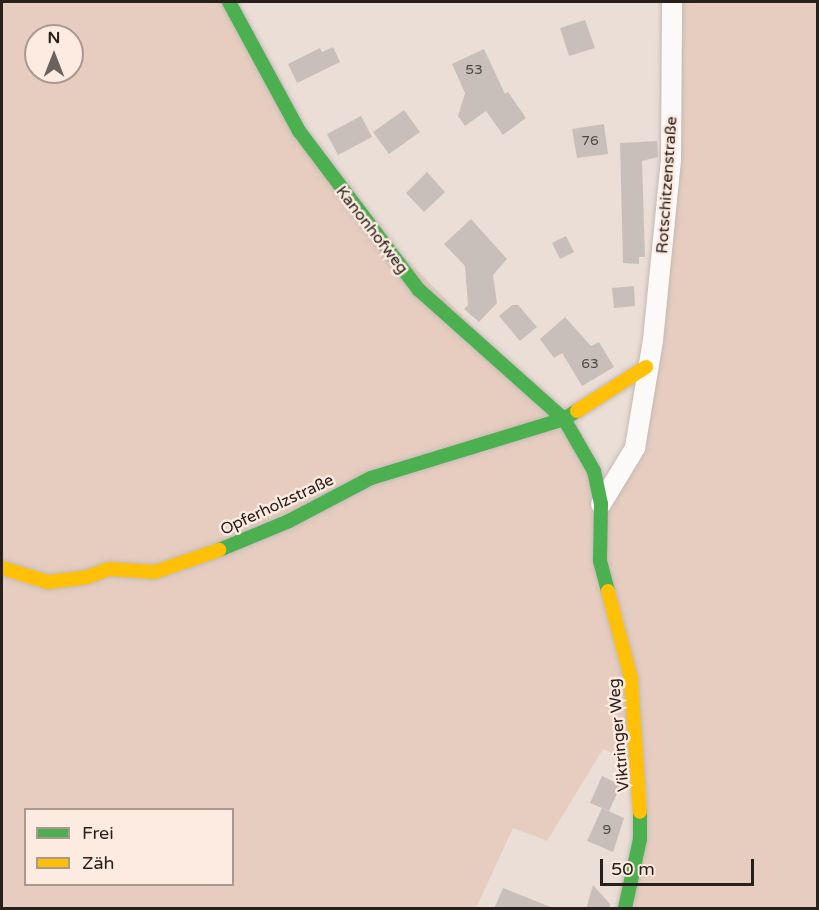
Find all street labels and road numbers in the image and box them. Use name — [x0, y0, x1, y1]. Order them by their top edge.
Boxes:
street label: Rotschitzenstraße — [653, 116, 681, 254]
street label: Kanonhofweg — [332, 182, 412, 278]
street label: Opferholzstraße — [217, 470, 337, 540]
street label: Viktringer Weg — [604, 678, 634, 792]

